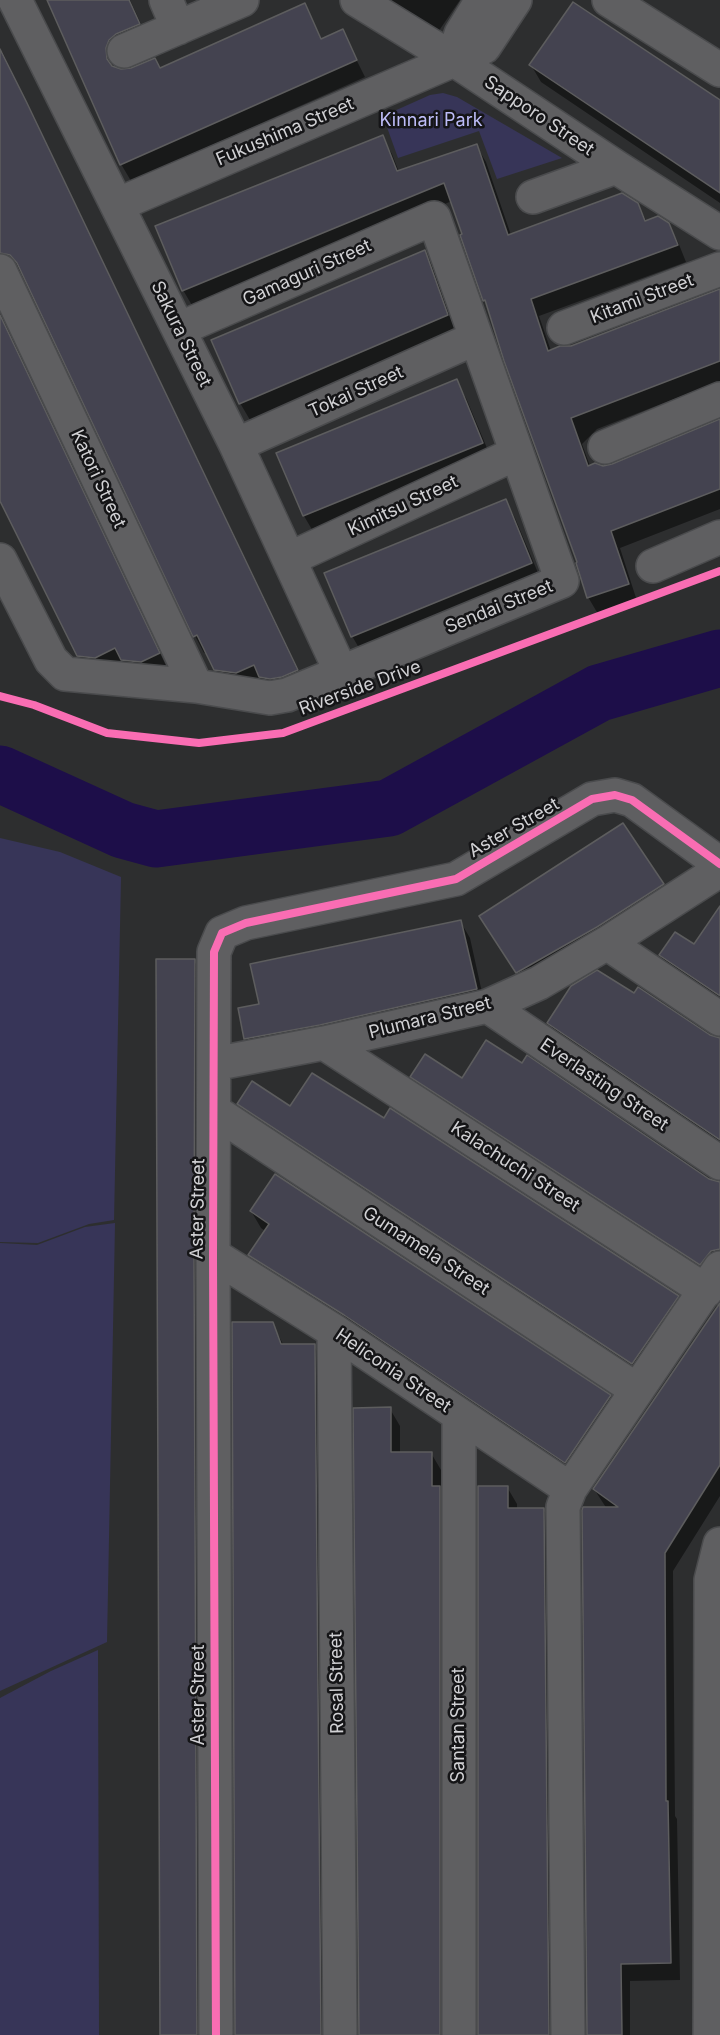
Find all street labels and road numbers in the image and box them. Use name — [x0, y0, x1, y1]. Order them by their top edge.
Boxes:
street label: Sapporo Street — [480, 71, 598, 161]
street label: Fukushima Street — [213, 93, 357, 171]
street label: Gamaguri Street — [239, 235, 375, 311]
street label: Kitami Street — [587, 269, 697, 329]
street label: Sakura Street — [146, 278, 216, 390]
street label: Tokai Street — [305, 362, 407, 422]
street label: Katori Street — [66, 426, 130, 532]
street label: Kimitsu Street — [345, 471, 461, 541]
street label: Sendai Street — [442, 576, 556, 638]
street label: Riverside Drive — [296, 656, 424, 720]
street label: Aster Street — [465, 793, 563, 863]
street label: Plumara Street — [367, 992, 493, 1044]
street label: Everlasting Street — [536, 1034, 672, 1136]
street label: Kalachuchi Street — [446, 1117, 584, 1217]
street label: Aster Street — [186, 1158, 210, 1260]
street label: Gumamela Street — [359, 1202, 493, 1300]
street label: Heliconia Street — [331, 1324, 455, 1418]
street label: Rosal Street — [325, 1632, 349, 1734]
street label: Aster Street — [188, 1645, 210, 1745]
street label: Santan Street — [448, 1668, 470, 1782]

